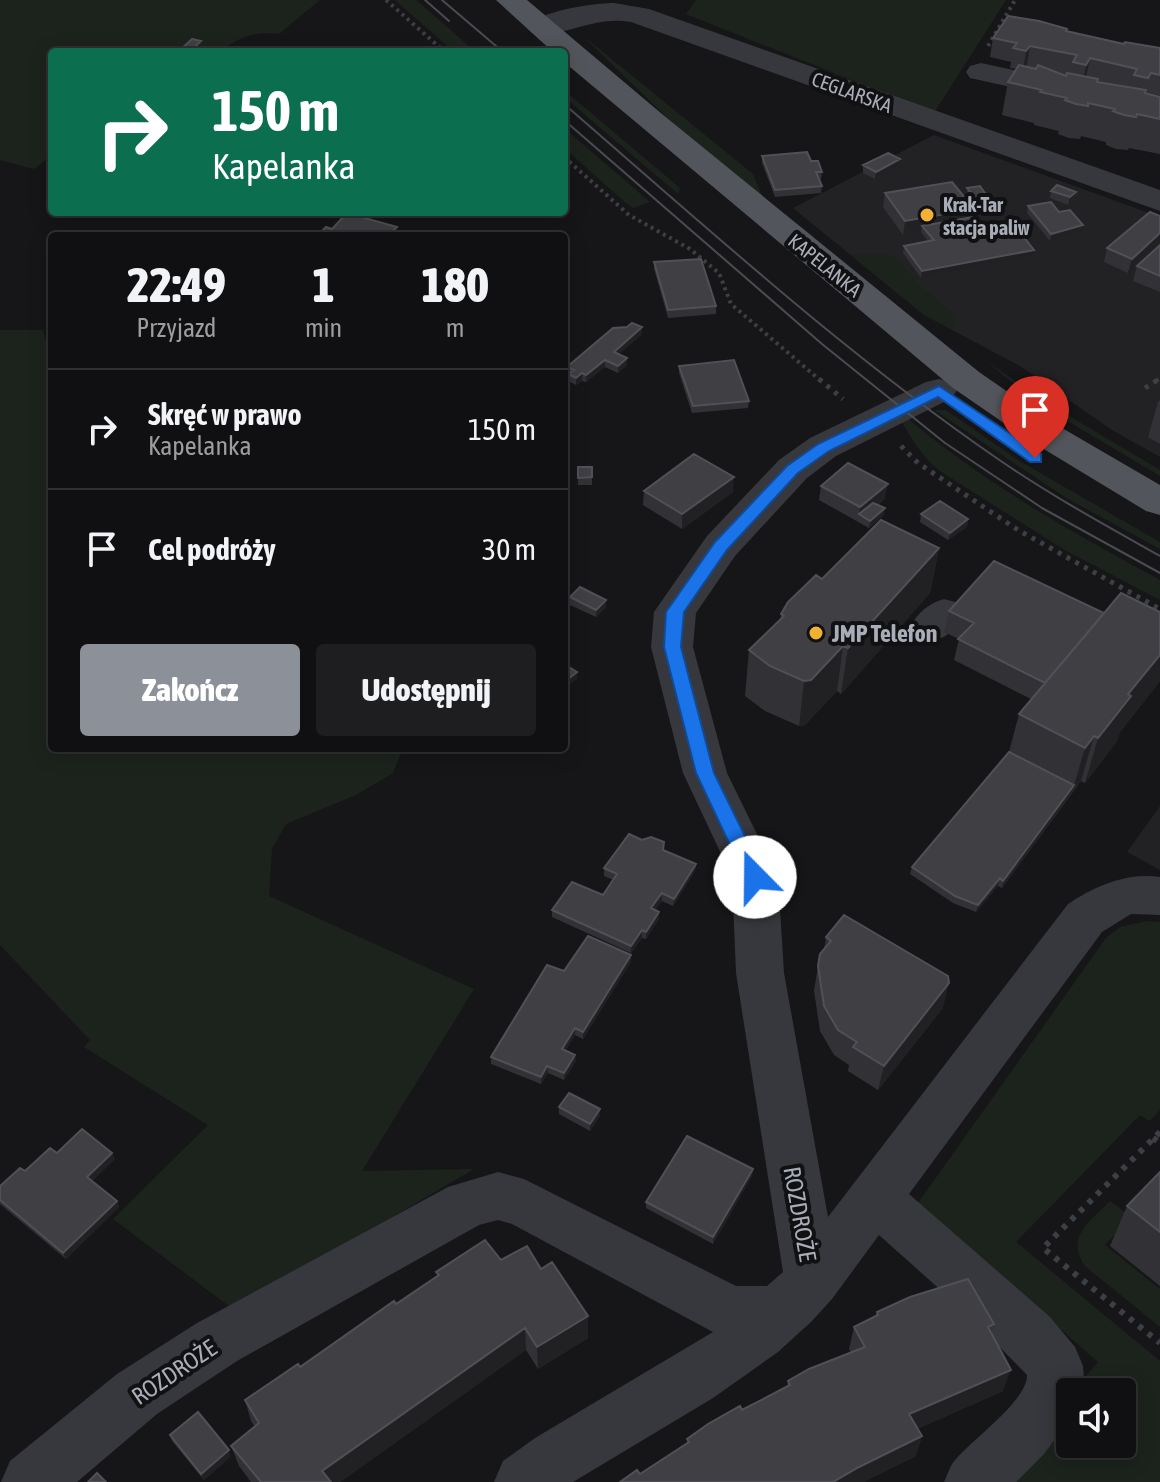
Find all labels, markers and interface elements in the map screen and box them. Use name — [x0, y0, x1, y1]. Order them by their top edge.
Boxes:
street label: CEGLARSKA — [809, 67, 895, 117]
text: 150 m — [212, 79, 339, 143]
icon: right — [80, 80, 184, 184]
text: Kapelanka — [212, 145, 355, 187]
place label: Krak-Tar stacja paliw — [943, 193, 1030, 239]
marker: Krak-Tar stacja paliw — [918, 206, 936, 224]
street label: KAPELANKA — [784, 229, 866, 301]
text: 22:49 — [127, 257, 226, 312]
text: 1 — [312, 257, 335, 312]
text: 180 — [421, 257, 489, 312]
text: Przyjazd — [136, 313, 216, 343]
text: min — [305, 313, 342, 343]
text: m — [446, 313, 464, 343]
pin — [1001, 376, 1069, 458]
icon: arrive — [1013, 388, 1057, 432]
text: Skręć w prawo — [148, 397, 301, 431]
icon: right — [80, 407, 124, 451]
text: 150 m — [468, 412, 536, 446]
text: Kapelanka — [148, 431, 252, 461]
icon: arrive — [80, 527, 124, 571]
text: Cel podróży — [148, 532, 276, 566]
text: 30 m — [482, 532, 536, 566]
place label: JMP Telefon — [831, 620, 937, 647]
marker: JMP Telefon — [807, 624, 825, 642]
button: Zakończ — [80, 644, 300, 736]
button: Udostępnij — [316, 644, 536, 736]
position arrow — [713, 835, 797, 919]
street label: ROZDROŻE — [778, 1164, 822, 1264]
street label: ROZDROŻE — [127, 1334, 221, 1410]
map controls — [1056, 1378, 1136, 1458]
button: sound — [1056, 1378, 1136, 1458]

